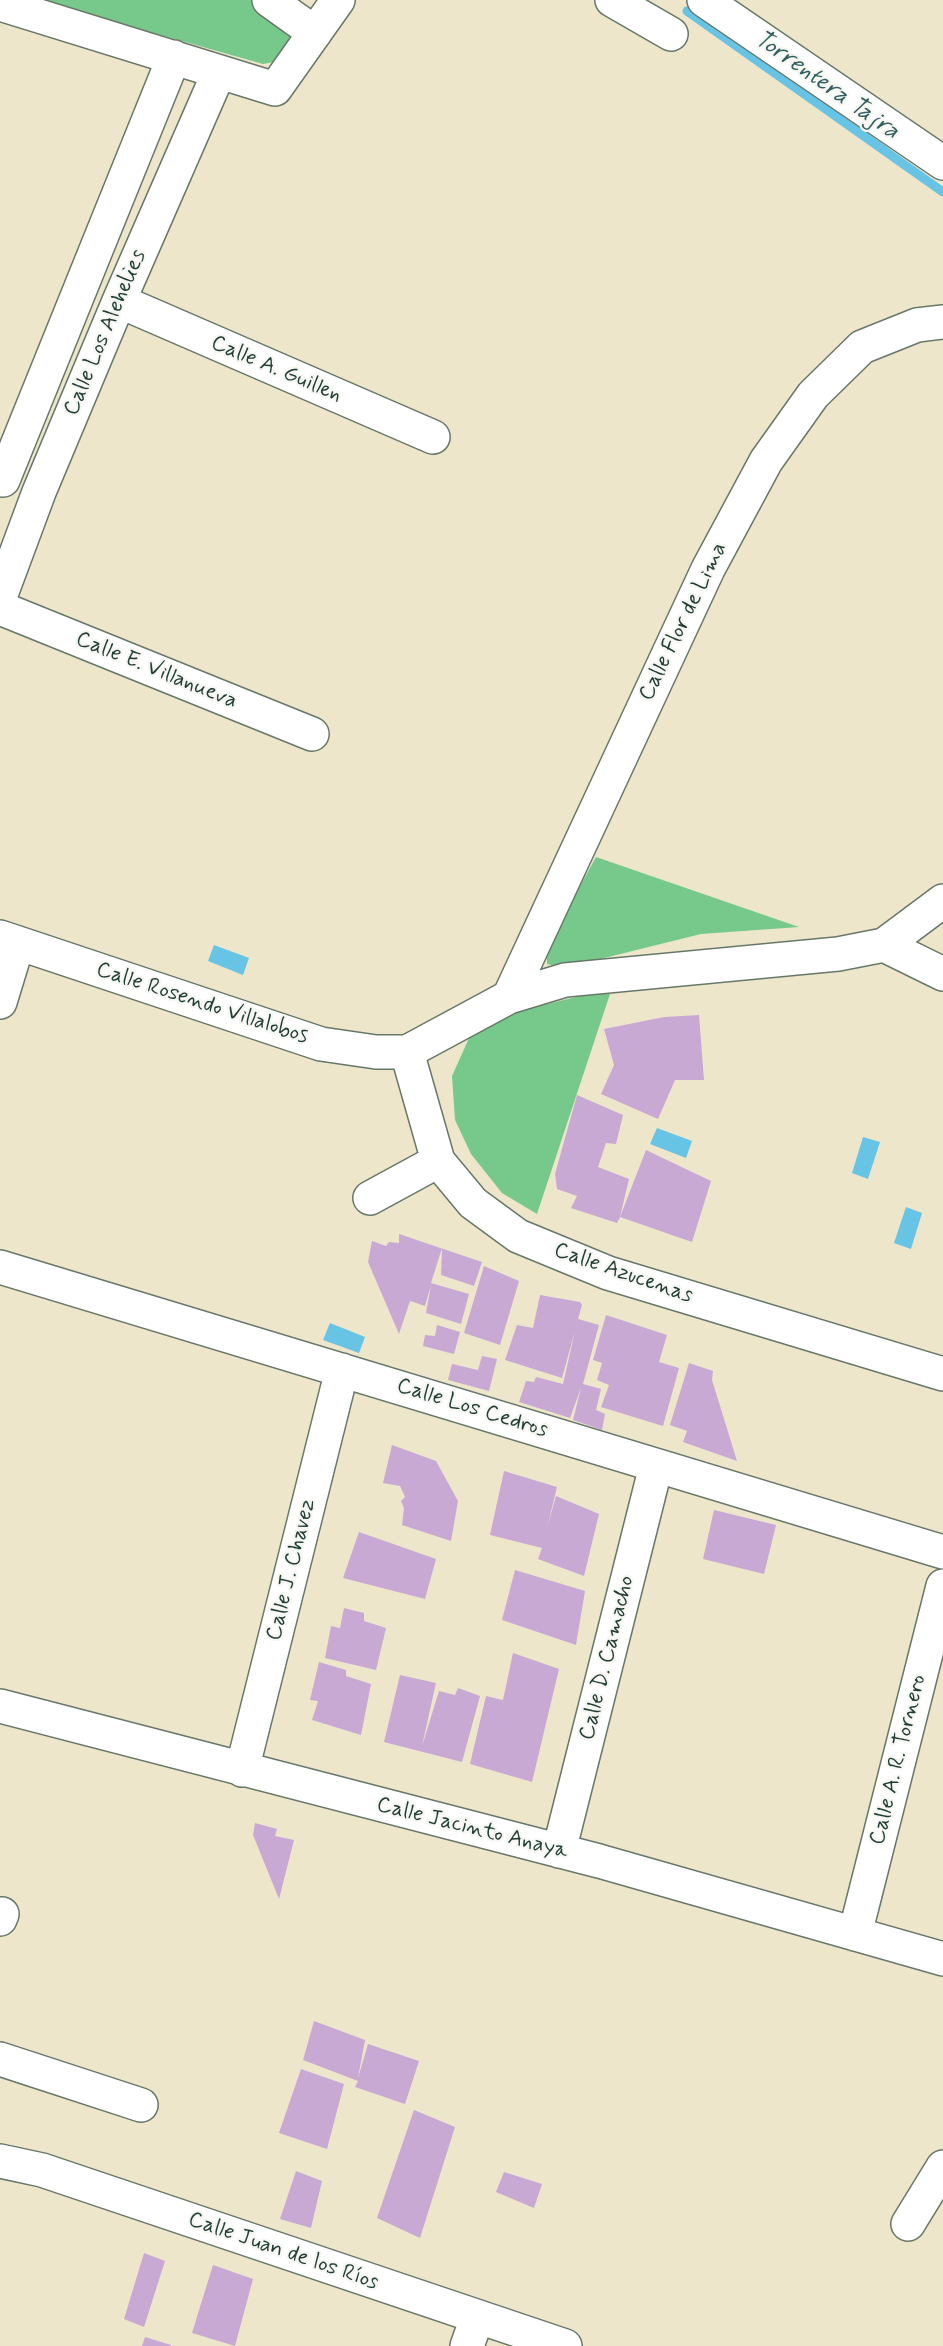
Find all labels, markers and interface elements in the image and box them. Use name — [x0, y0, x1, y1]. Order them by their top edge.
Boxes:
water label: Torrentera Tajra — [748, 25, 904, 147]
street label: Calle Los Alehelies — [59, 246, 153, 420]
street label: Calle A. Guillen — [207, 331, 345, 409]
street label: Calle Flor de Lima — [634, 538, 734, 706]
street label: Calle E. Villanueva — [71, 627, 241, 715]
street label: Calle Rosendo Villalobos — [93, 957, 311, 1051]
street label: Calle Azucenas — [550, 1238, 696, 1310]
street label: Calle Los Cedros — [393, 1373, 551, 1445]
street label: Calle J. Chavez — [262, 1496, 322, 1644]
street label: Calle D. Camacho — [575, 1573, 641, 1743]
street label: Calle A. R. Tornero — [865, 1672, 933, 1848]
street label: Calle Jacinto Anaya — [374, 1792, 570, 1866]
street label: Calle Juan de los Ríos — [184, 2207, 382, 2297]

